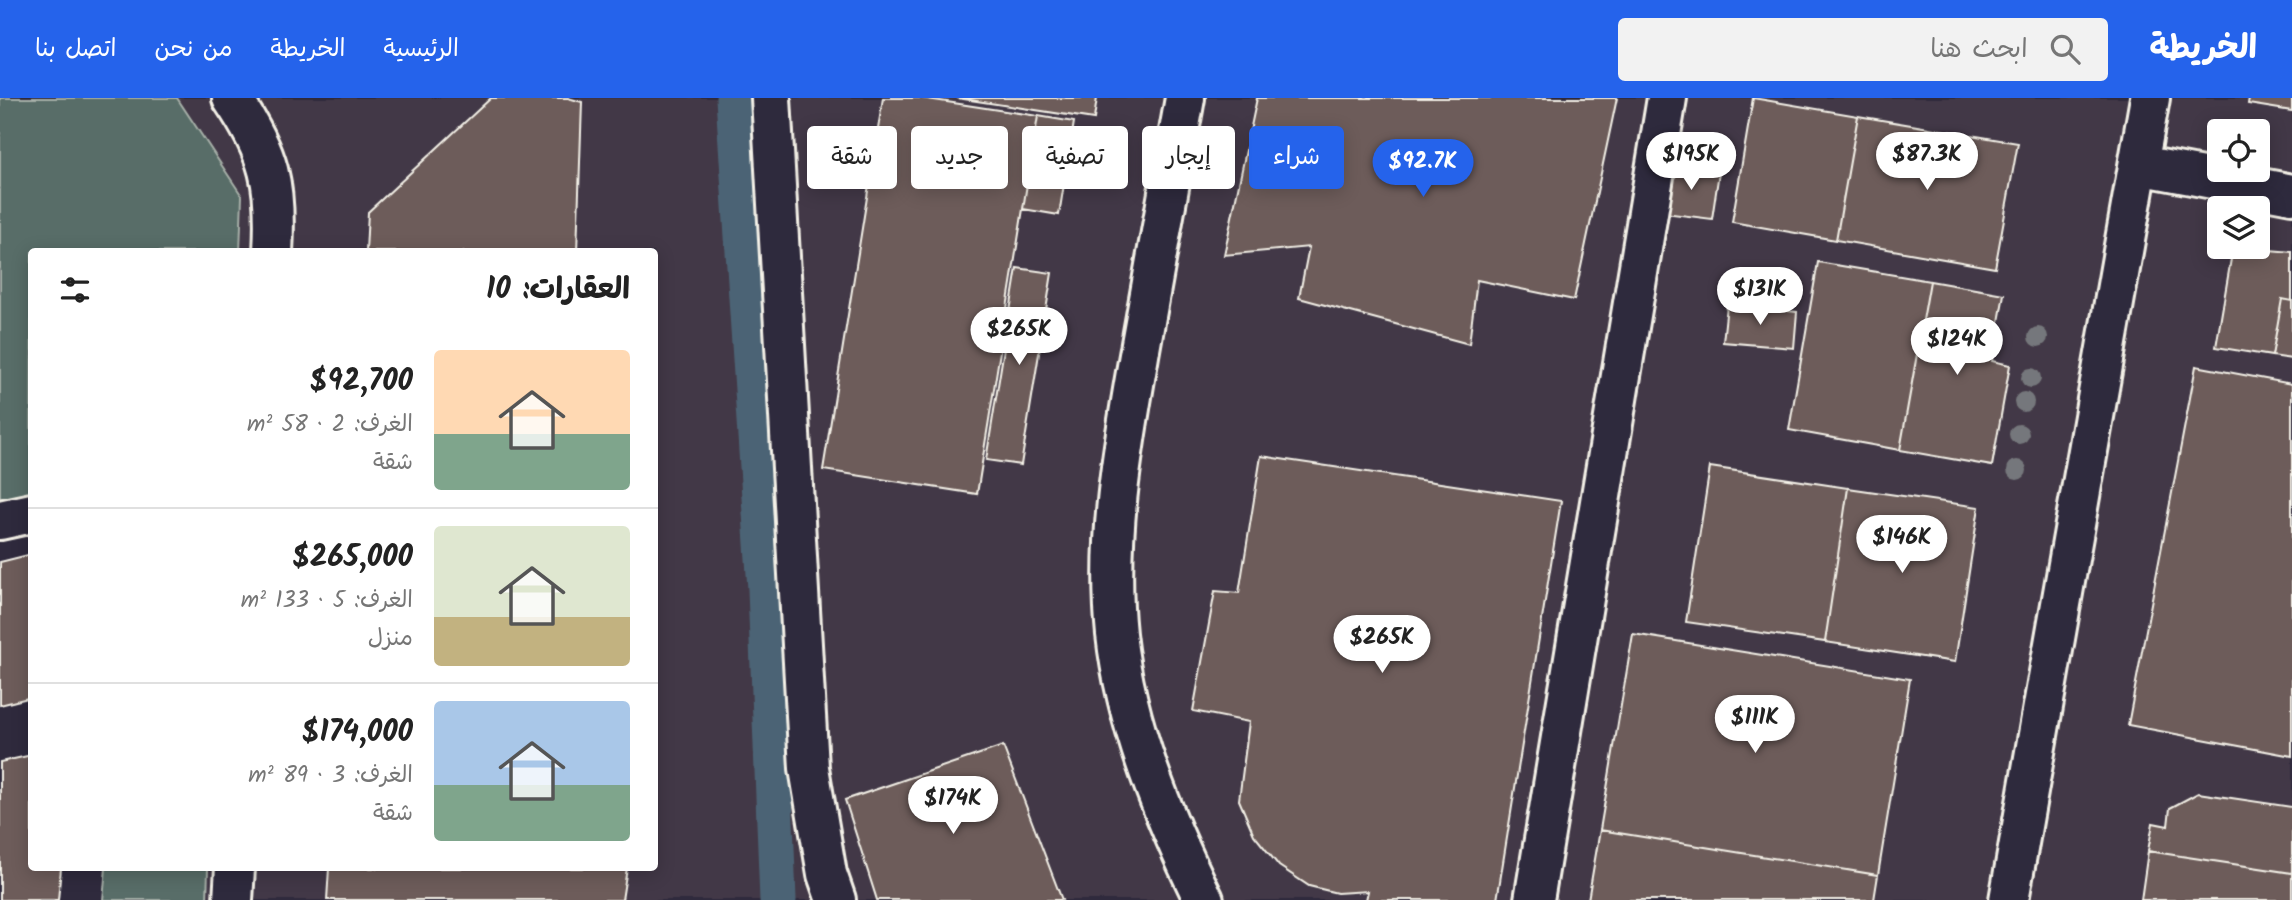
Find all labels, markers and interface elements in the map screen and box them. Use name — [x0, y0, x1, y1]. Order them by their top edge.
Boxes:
search box — [1618, 18, 2108, 81]
text: الخريطة — [2150, 23, 2257, 76]
text: ابحث هنا — [1930, 29, 2028, 71]
text: اتصل بنا — [35, 30, 116, 69]
text: من نحن — [154, 30, 233, 69]
text: الخريطة — [271, 30, 345, 69]
text: الرئيسية — [383, 30, 459, 69]
icon: search — [2046, 30, 2084, 68]
map controls — [2207, 119, 2270, 259]
button: locate — [2207, 119, 2270, 182]
chip: شقة — [807, 126, 897, 189]
chip: جديد — [911, 126, 1008, 189]
chip: تصفية — [1022, 126, 1128, 189]
chip: إيجار — [1142, 126, 1235, 189]
chip: شراء — [1249, 126, 1344, 189]
pin: $195K — [1642, 132, 1740, 192]
pin: $87.3K — [1870, 132, 1984, 192]
text: $195K — [1662, 137, 1720, 173]
text: $87.3K — [1892, 137, 1962, 173]
pin: $92.7K — [1366, 140, 1480, 199]
text: $92.7K — [1389, 144, 1457, 180]
button: layers — [2207, 196, 2270, 259]
text: العقارات: 10 — [486, 266, 630, 314]
pin: $131K — [1711, 268, 1809, 327]
icon: filters — [56, 271, 94, 309]
text: $131K — [1733, 272, 1787, 308]
pin: $265K — [970, 308, 1068, 367]
text: $265K — [987, 312, 1051, 348]
pin: $124K — [1908, 317, 2006, 377]
text: $124K — [1927, 322, 1987, 358]
text: $92,700 — [310, 358, 413, 406]
icon: home — [490, 378, 574, 462]
text: الغرف: 2 · 58 m² — [247, 407, 413, 443]
text: شقة — [373, 445, 413, 481]
pin: $146K — [1853, 516, 1951, 575]
text: $146K — [1872, 520, 1932, 556]
text: $265,000 — [292, 534, 413, 582]
icon: home — [490, 554, 574, 638]
text: الغرف: 5 · 133 m² — [241, 583, 413, 619]
pin: $265K — [1333, 616, 1431, 675]
text: $265K — [1350, 620, 1414, 656]
text: منزل — [368, 621, 413, 657]
pin: $111K — [1706, 696, 1804, 755]
text: $111K — [1731, 700, 1779, 736]
text: $174,000 — [302, 709, 413, 757]
icon: home — [490, 729, 574, 813]
text: الغرف: 3 · 89 m² — [248, 758, 413, 794]
pin: $174K — [904, 776, 1002, 836]
text: $174K — [924, 781, 982, 817]
text: شقة — [373, 796, 413, 832]

